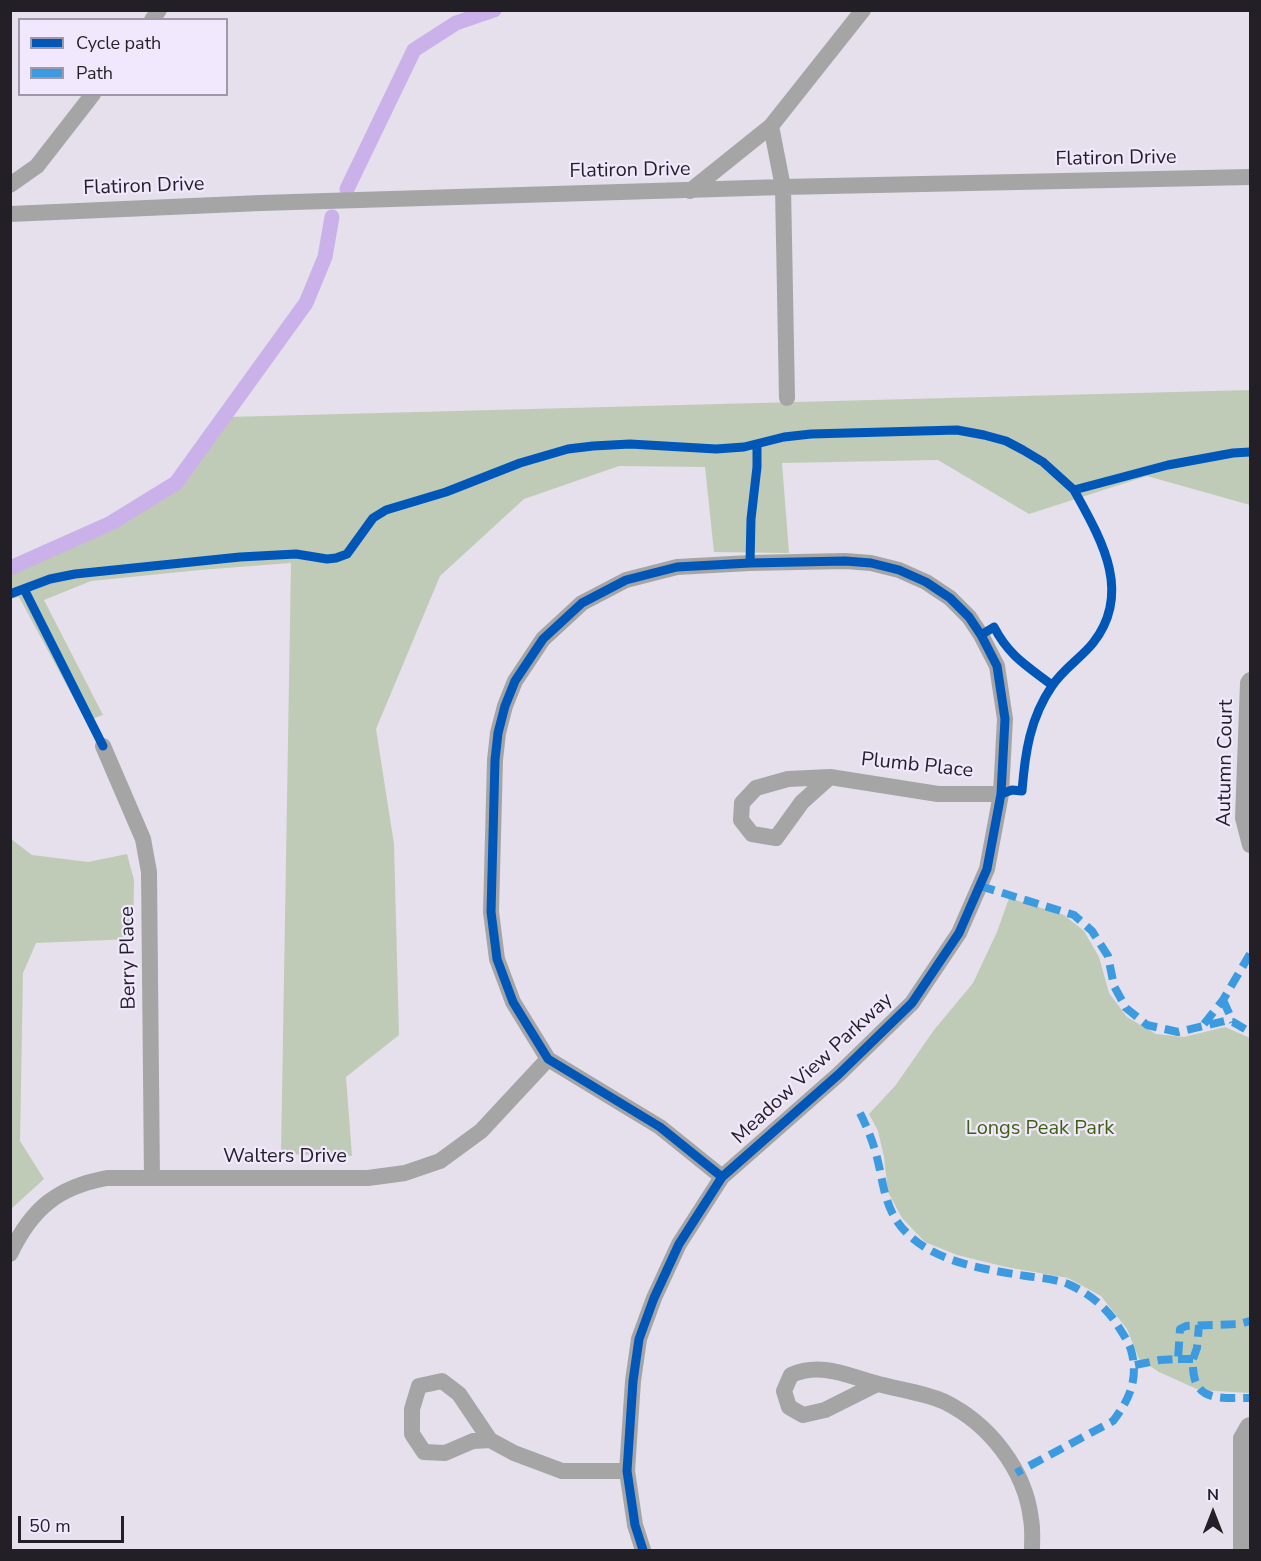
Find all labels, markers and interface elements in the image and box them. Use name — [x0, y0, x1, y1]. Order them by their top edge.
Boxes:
legend — [18, 18, 228, 96]
text: Cycle path — [76, 31, 161, 55]
text: Path — [76, 61, 113, 85]
street label: Flatiron Drive — [1055, 146, 1177, 172]
street label: Flatiron Drive — [569, 158, 691, 184]
street label: Flatiron Drive — [83, 173, 205, 201]
street label: Autumn Court — [1213, 699, 1239, 827]
street label: Plumb Place — [860, 748, 974, 784]
street label: Berry Place — [116, 906, 142, 1010]
street label: Meadow View Parkway — [728, 988, 898, 1150]
park label: Longs Peak Park — [966, 1117, 1114, 1141]
street label: Walters Drive — [223, 1145, 347, 1169]
north arrow — [1183, 1483, 1243, 1543]
text: N — [1207, 1484, 1219, 1506]
scale bar — [21, 1504, 128, 1542]
text: 50 m — [29, 1514, 71, 1538]

